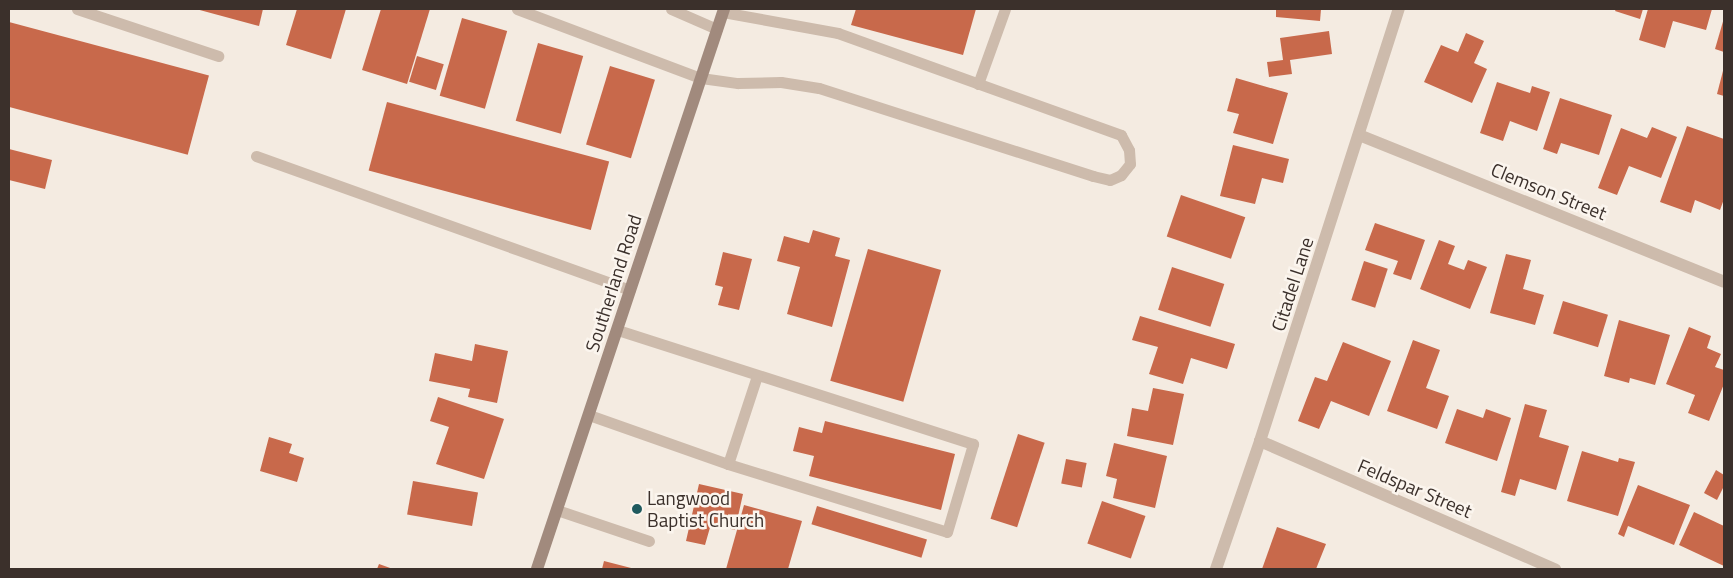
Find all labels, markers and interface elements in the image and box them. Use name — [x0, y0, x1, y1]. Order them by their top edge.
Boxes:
street label: Clemson Street — [1488, 157, 1610, 225]
street label: Southerland Road — [580, 212, 646, 354]
street label: Citadel Lane — [1266, 234, 1318, 334]
street label: Feldspar Street — [1354, 454, 1476, 522]
place label: Langwood Baptist Church — [647, 487, 764, 531]
marker: Langwood Baptist Church — [631, 503, 643, 515]

